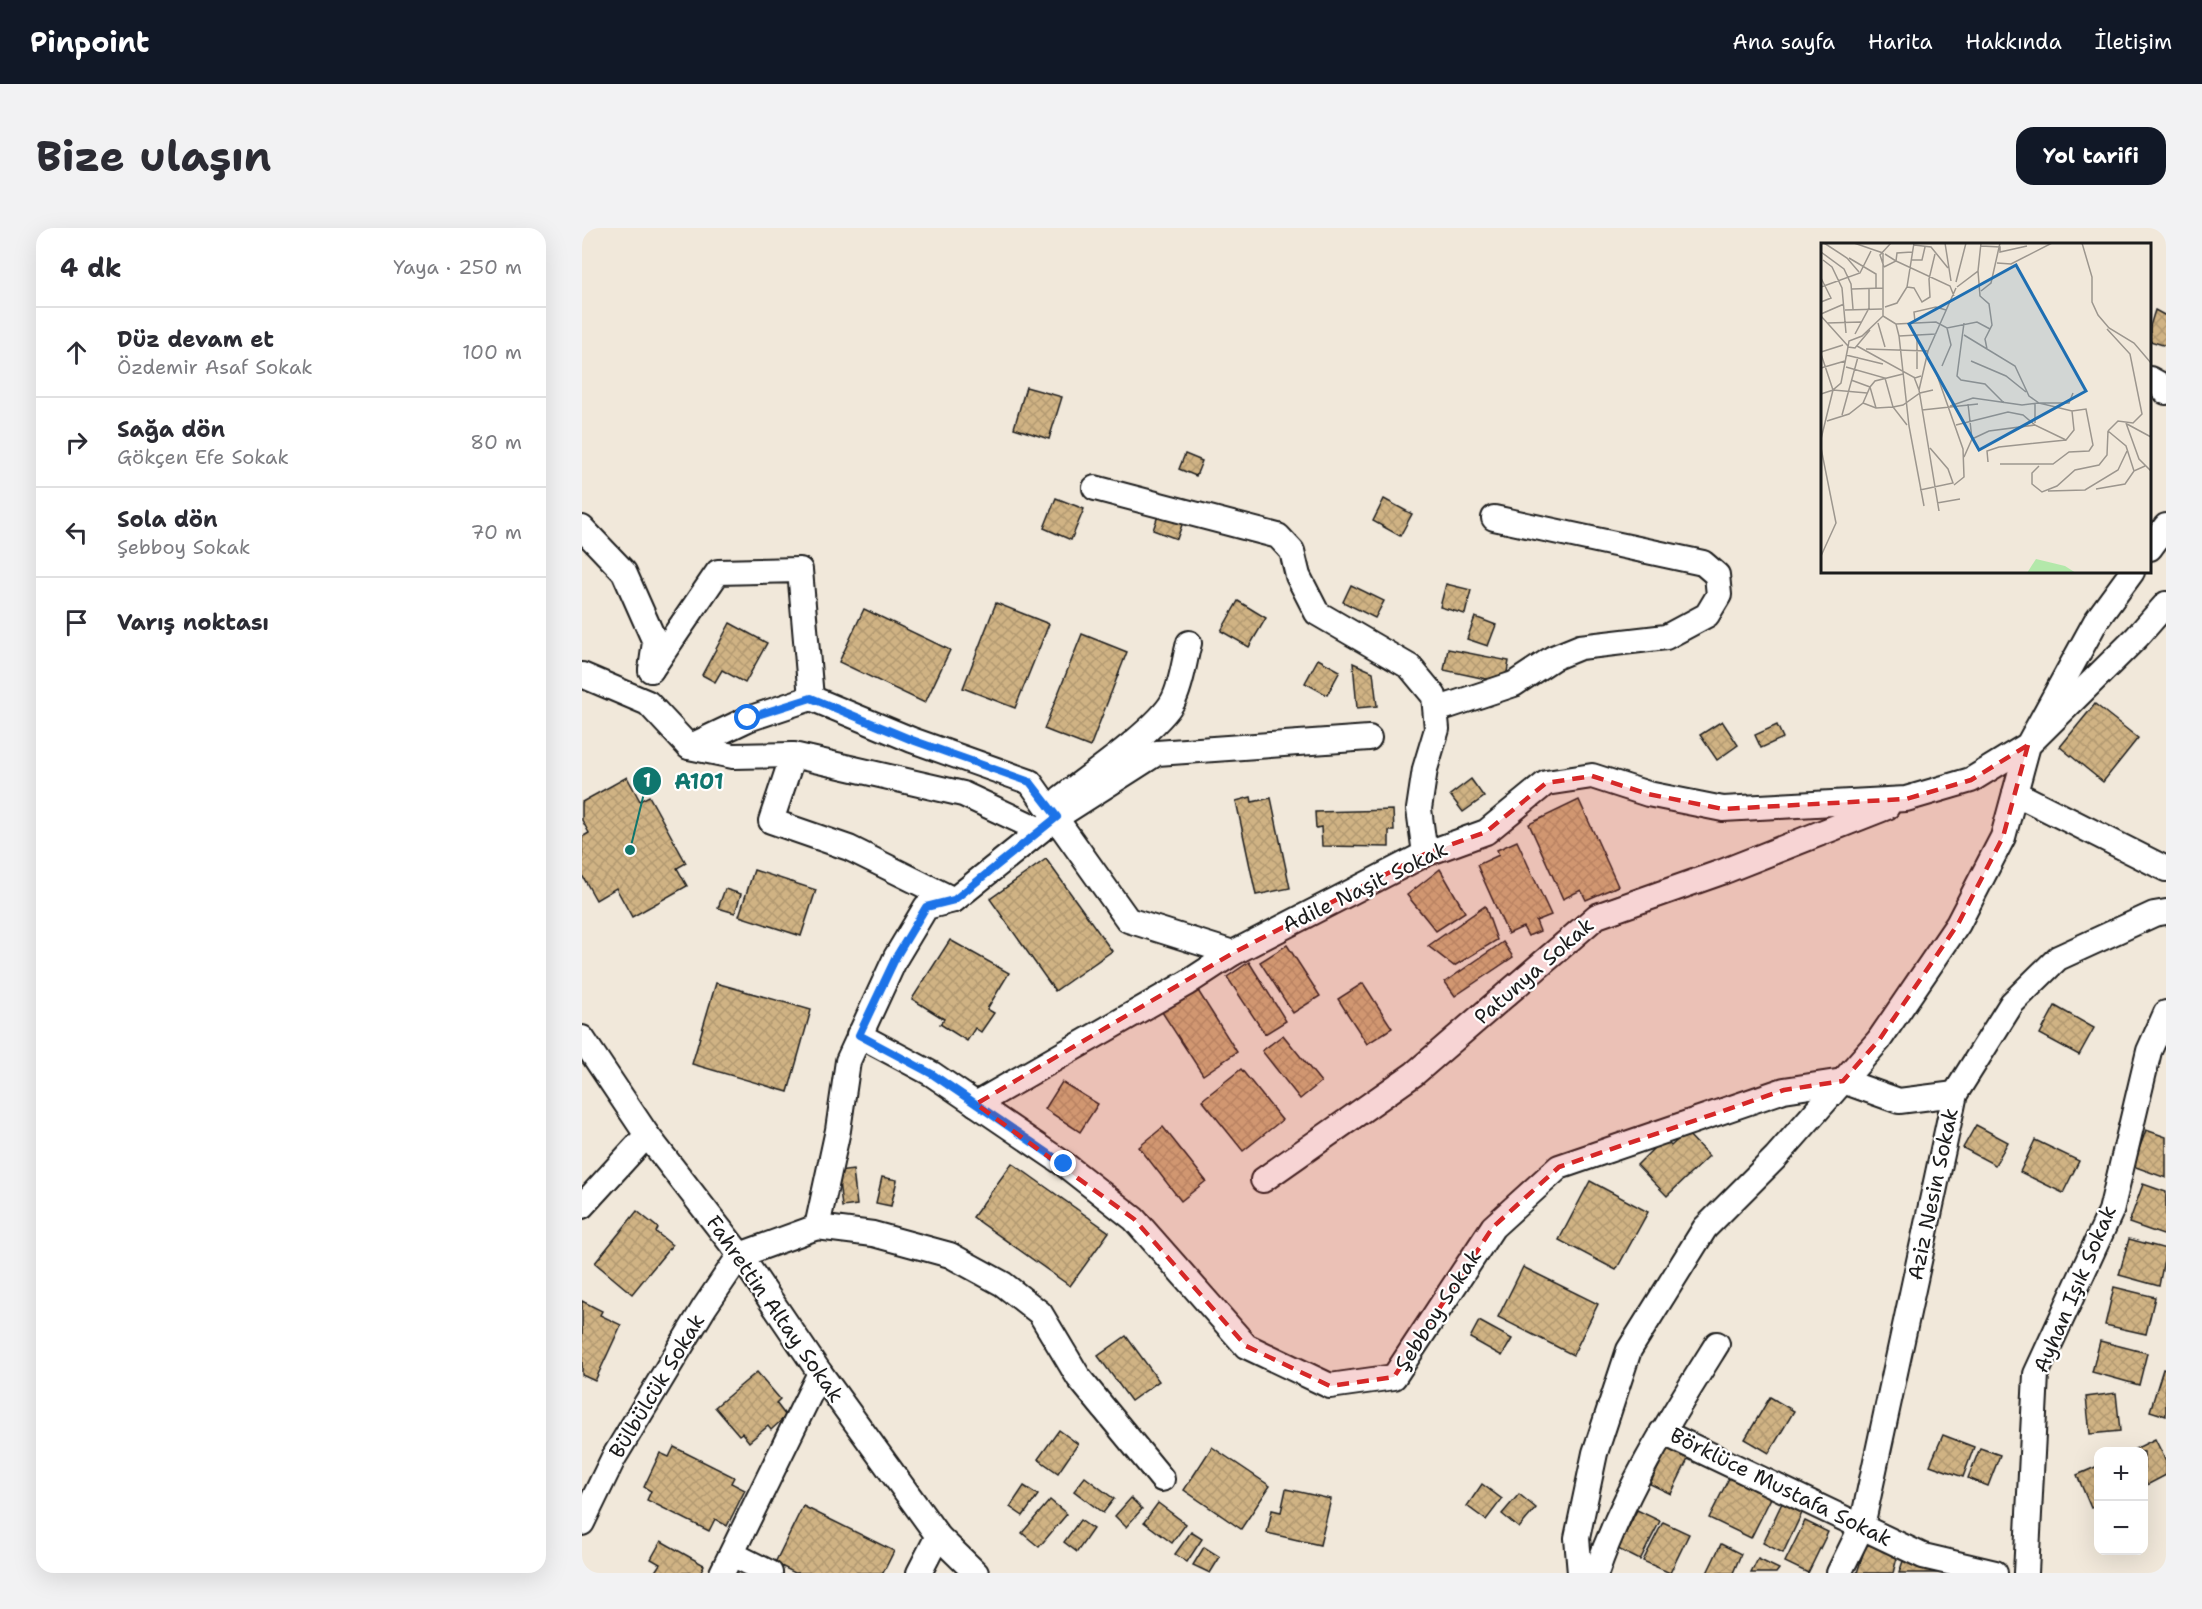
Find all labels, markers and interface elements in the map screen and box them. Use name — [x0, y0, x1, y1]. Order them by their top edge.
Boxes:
text: Pinpoint — [30, 23, 149, 61]
text: Ana sayfa — [1733, 28, 1835, 56]
text: Harita — [1868, 28, 1933, 56]
text: Hakkında — [1966, 28, 2062, 56]
text: İletişim — [2095, 28, 2172, 56]
button: Yol tarifi — [2016, 127, 2166, 185]
text: Bize ulaşın — [36, 128, 271, 184]
inset map — [1821, 243, 2151, 573]
text: 4 dk — [60, 250, 122, 285]
text: Yaya · 250 m — [393, 254, 522, 280]
text: Düz devam et — [117, 325, 274, 354]
icon: ahead — [60, 336, 93, 369]
text: 100 m — [462, 339, 522, 365]
text: Özdemir Asaf Sokak — [117, 354, 313, 380]
text: Sağa dön — [117, 415, 225, 444]
icon: right — [60, 426, 93, 459]
text: 80 m — [470, 429, 522, 455]
text: Gökçen Efe Sokak — [117, 444, 289, 470]
text: Sola dön — [117, 505, 218, 534]
icon: left — [60, 516, 93, 549]
text: 70 m — [470, 519, 522, 545]
text: Şebboy Sokak — [117, 534, 250, 560]
icon: arrive — [60, 606, 93, 639]
text: Varış noktası — [117, 608, 269, 637]
route start — [734, 704, 760, 730]
callout: A101 — [632, 761, 736, 801]
text: A101 — [674, 767, 724, 796]
text: 1 — [643, 769, 651, 793]
street label: Adile Naşit Sokak — [1278, 835, 1452, 939]
street label: Patunya Sokak — [1468, 911, 1600, 1031]
street label: Aziz Nesin Sokak — [1901, 1105, 1965, 1283]
route end — [1050, 1150, 1076, 1176]
street label: Ayhan Işık Sokak — [2027, 1201, 2123, 1377]
street label: Fahrettin Altay Sokak — [700, 1210, 850, 1408]
street label: Şebboy Sokak — [1388, 1244, 1488, 1376]
street label: Bülbülcük Sokak — [603, 1309, 711, 1463]
street label: Börklüce Mustafa Sokak — [1665, 1421, 1897, 1553]
map controls — [2094, 1447, 2148, 1555]
button: + — [2094, 1447, 2148, 1501]
button: − — [2094, 1501, 2148, 1555]

